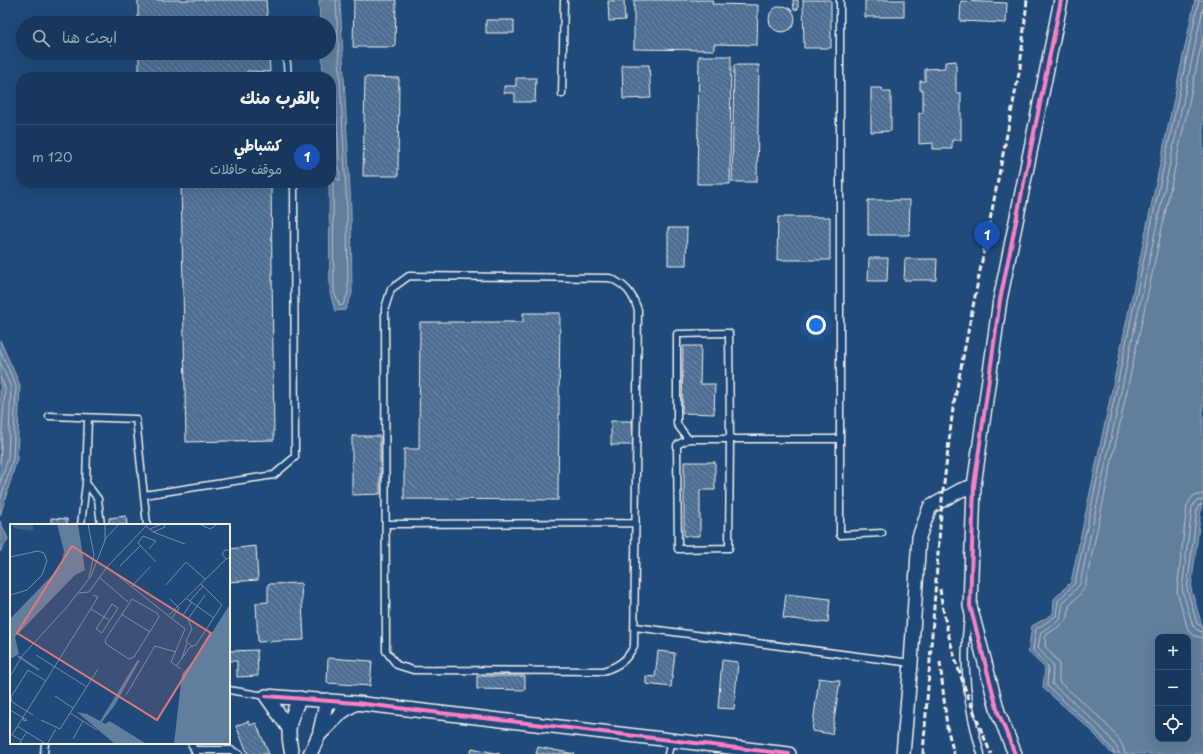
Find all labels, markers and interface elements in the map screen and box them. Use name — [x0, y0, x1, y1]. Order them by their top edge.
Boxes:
search box — [16, 16, 336, 60]
text: ابحث هنا — [62, 25, 117, 48]
icon: search — [30, 27, 52, 49]
text: بالقرب منك — [240, 84, 320, 110]
text: كشباطي — [234, 133, 282, 156]
text: 120 m — [32, 147, 73, 166]
text: 1 — [304, 147, 310, 166]
text: موقف حافلات — [210, 159, 282, 178]
pin: 1 — [974, 221, 1000, 254]
your location — [806, 315, 826, 335]
inset map — [10, 524, 230, 744]
map controls — [1155, 634, 1191, 742]
button: + — [1155, 634, 1191, 670]
button: − — [1155, 670, 1191, 706]
button: locate — [1155, 706, 1191, 742]

